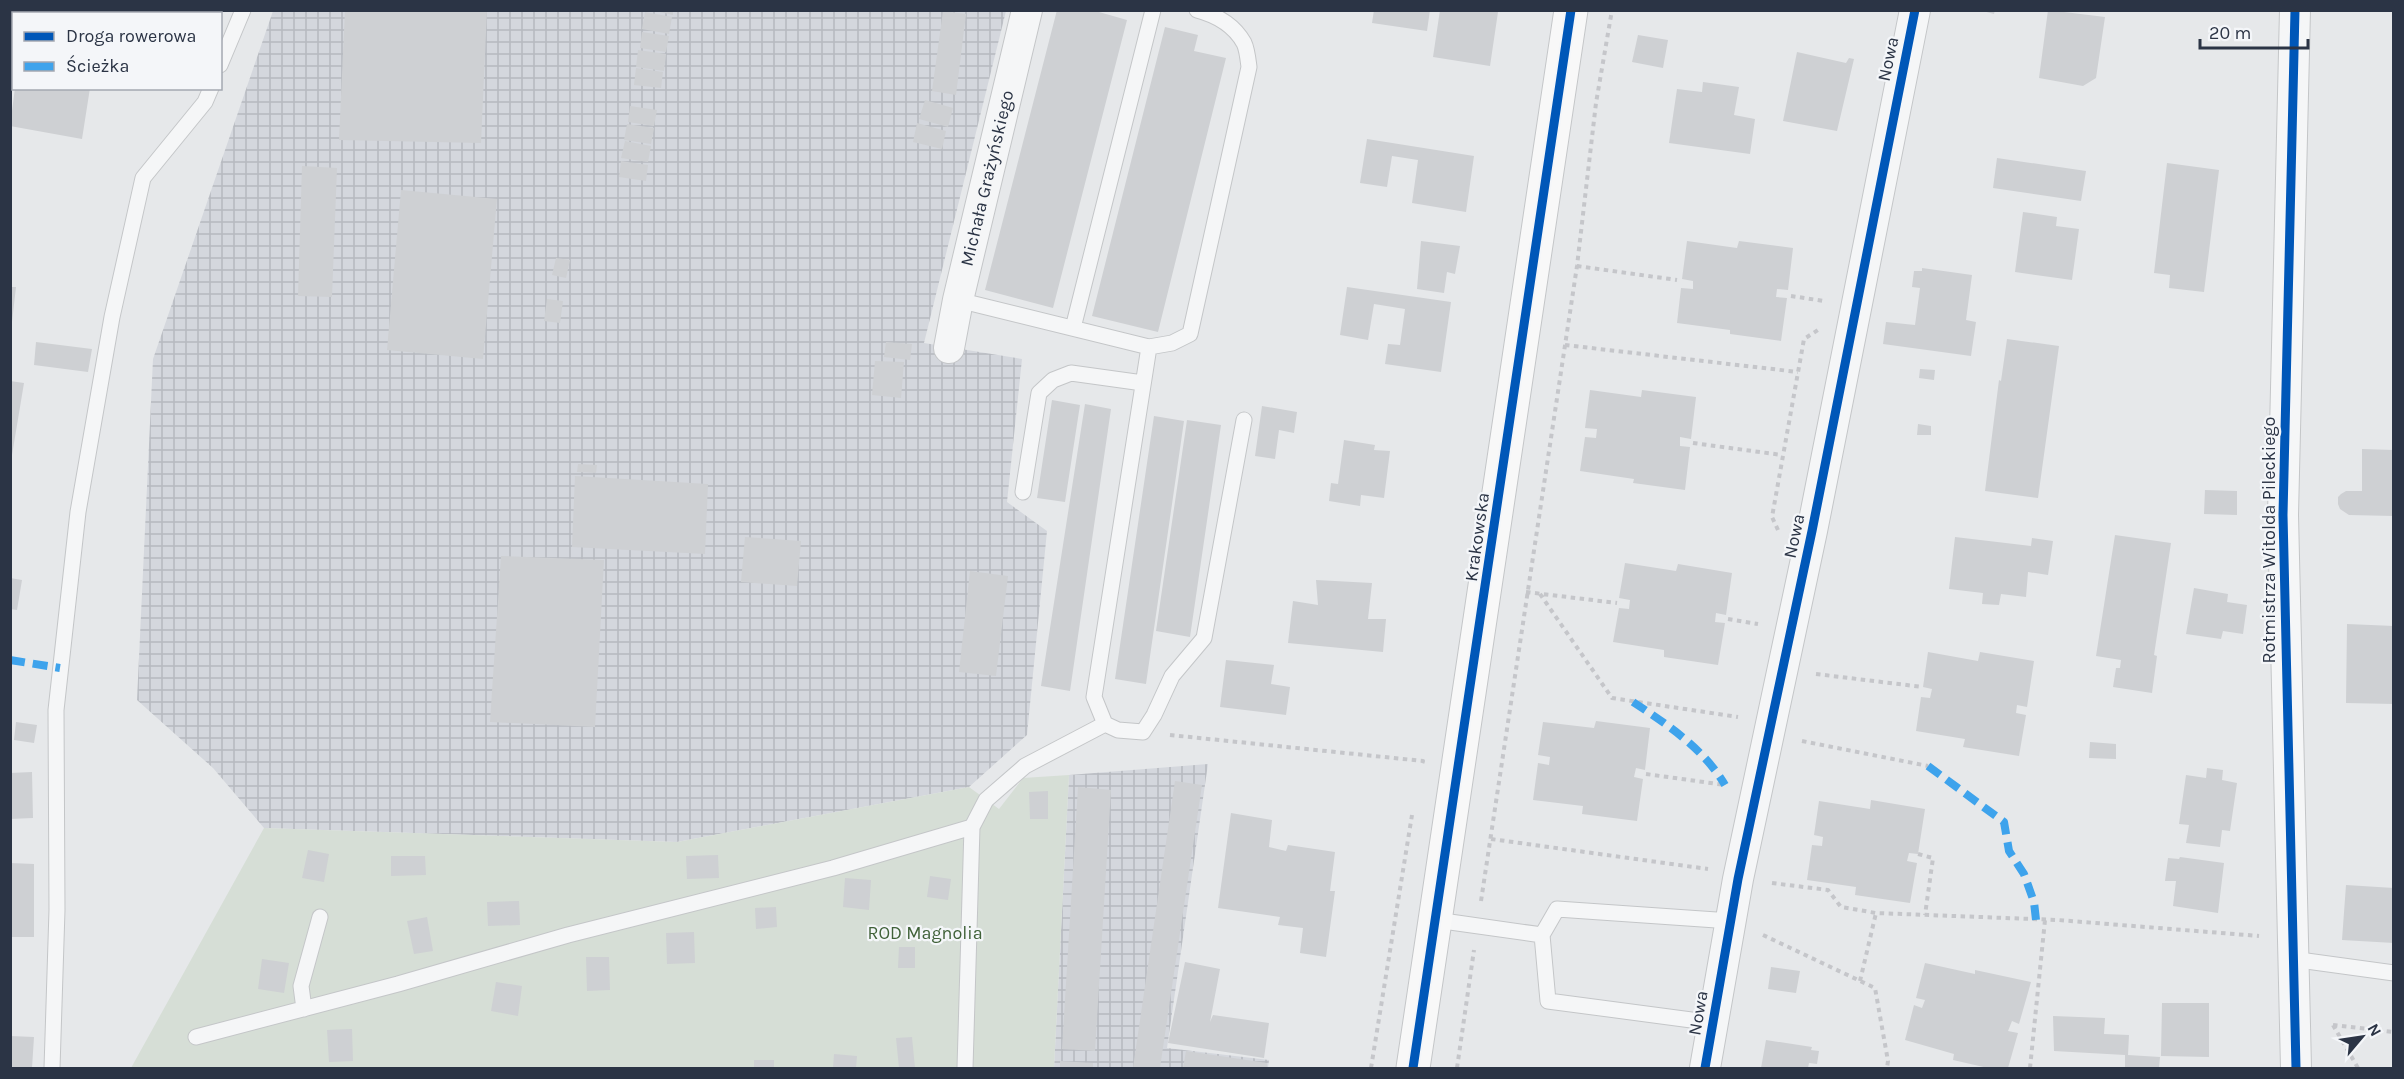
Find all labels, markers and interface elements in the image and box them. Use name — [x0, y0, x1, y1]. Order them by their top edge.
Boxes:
legend — [12, 12, 222, 90]
scale bar — [2200, 12, 2308, 50]
text: 20 m — [2209, 22, 2251, 44]
text: Droga rowerowa — [66, 25, 197, 47]
street label: Nowa — [1873, 35, 1903, 83]
text: Ścieżka — [66, 54, 129, 77]
street label: Michała Grażyńskiego — [955, 88, 1019, 268]
street label: Rotmistrza Witolda Pileckiego — [2258, 417, 2280, 663]
street label: Krakowska — [1460, 491, 1494, 583]
street label: Nowa — [1779, 512, 1809, 560]
park label: ROD Magnolia — [867, 922, 983, 944]
street label: Nowa — [1683, 989, 1713, 1037]
north arrow — [2332, 1007, 2392, 1067]
text: N — [2364, 1020, 2386, 1040]

